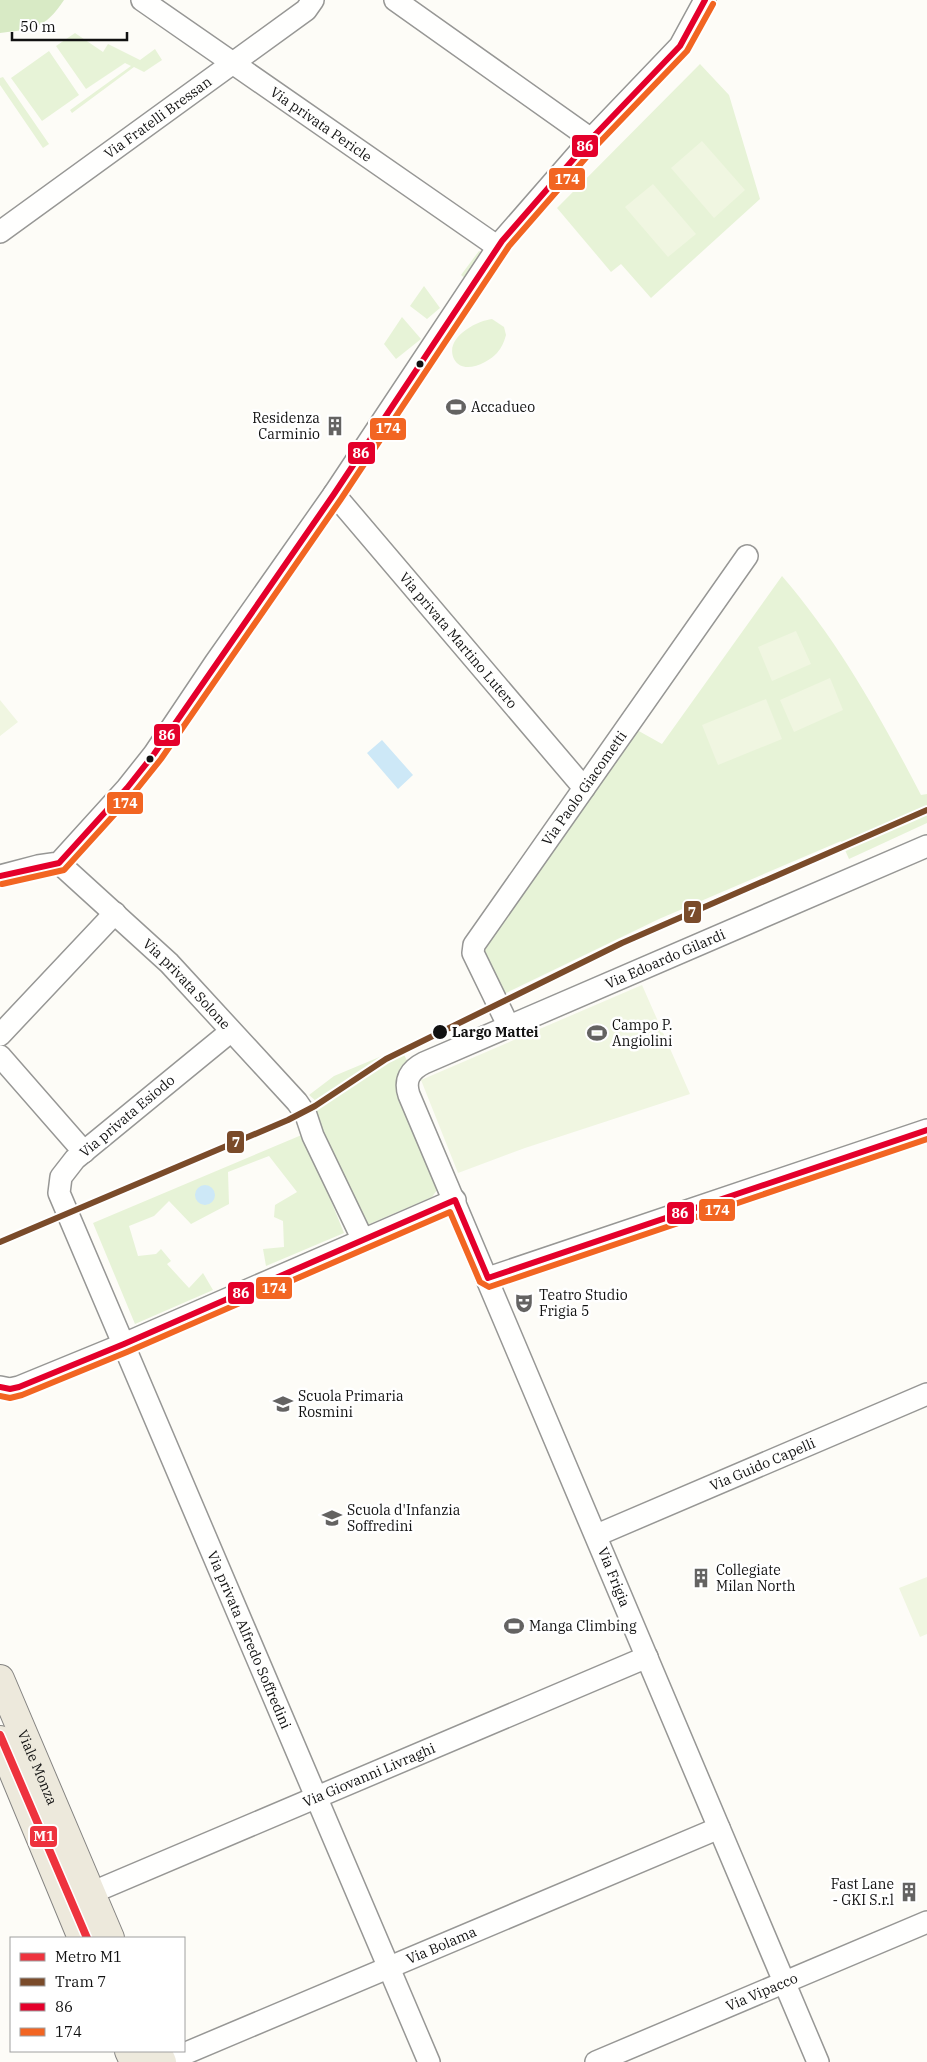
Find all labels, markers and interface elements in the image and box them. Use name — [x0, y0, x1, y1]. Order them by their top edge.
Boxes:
scale bar — [12, 10, 128, 42]
text: 50 m — [20, 17, 56, 36]
street label: Via Fratelli Bressan — [101, 72, 215, 162]
street label: Via privata Pericle — [267, 83, 375, 166]
line badge: 86 — [571, 134, 599, 158]
text: 86 — [577, 137, 593, 155]
line badge: 174 — [548, 167, 586, 191]
text: 174 — [554, 170, 580, 188]
unlabelled marker — [415, 359, 425, 369]
sports icon: Accadueo — [445, 396, 467, 418]
place label: Accadueo — [471, 398, 535, 416]
place label: Residenza Carminio — [252, 409, 320, 443]
building icon: Residenza Carminio — [324, 415, 346, 437]
line badge: 174 — [369, 417, 407, 441]
text: 174 — [375, 419, 401, 437]
line badge: 86 — [347, 441, 376, 465]
text: 86 — [353, 444, 369, 462]
street label: Via privata Martino Lutero — [395, 568, 521, 712]
line badge: 86 — [153, 723, 181, 747]
text: 86 — [159, 726, 175, 744]
street label: Via Paolo Giacometti — [538, 727, 631, 849]
unlabelled marker — [145, 754, 155, 764]
line badge: 174 — [106, 791, 144, 815]
text: 174 — [112, 794, 138, 812]
line badge: 7 — [683, 900, 702, 924]
text: 7 — [688, 903, 696, 921]
street label: Via Edoardo Gilardi — [602, 925, 728, 993]
street label: Via privata Solone — [139, 935, 234, 1033]
place label: Campo P. Angiolini — [612, 1016, 672, 1050]
sports icon: Campo P. Angiolini — [586, 1022, 608, 1044]
marker: Largo Mattei — [431, 1023, 449, 1041]
place label: Largo Mattei — [452, 1023, 539, 1041]
street label: Via privata Esiodo — [76, 1071, 178, 1161]
line badge: 7 — [226, 1130, 245, 1154]
text: 7 — [232, 1133, 240, 1151]
line badge: 174 — [698, 1198, 736, 1222]
line badge: 86 — [666, 1201, 695, 1225]
text: 174 — [704, 1201, 730, 1219]
text: 86 — [672, 1204, 688, 1222]
line badge: 174 — [255, 1276, 293, 1300]
text: 174 — [261, 1279, 287, 1297]
line badge: 86 — [227, 1281, 255, 1305]
text: 86 — [233, 1284, 249, 1302]
place label: Teatro Studio Frigia 5 — [539, 1286, 628, 1320]
theatre icon: Teatro Studio Frigia 5 — [513, 1292, 535, 1314]
place label: Scuola Primaria Rosmini — [298, 1387, 404, 1421]
school or university icon: Scuola Primaria Rosmini — [272, 1393, 294, 1415]
street label: Via Guido Capelli — [707, 1434, 818, 1495]
place label: Scuola d'Infanzia Soffredini — [347, 1501, 461, 1535]
school or university icon: Scuola d'Infanzia Soffredini — [321, 1507, 343, 1529]
street label: Via Frigia — [594, 1544, 634, 1610]
street label: Via privata Alfredo Soffredini — [203, 1548, 295, 1732]
place label: Collegiate Milan North — [716, 1561, 796, 1595]
building icon: Collegiate Milan North — [690, 1567, 712, 1589]
sports icon: Manga Climbing — [503, 1615, 525, 1637]
place label: Manga Climbing — [529, 1617, 637, 1635]
street label: Viale Monza — [14, 1727, 62, 1808]
street label: Via Giovanni Livraghi — [300, 1739, 438, 1811]
line badge: M1 — [29, 1825, 58, 1848]
text: M1 — [34, 1827, 54, 1845]
place label: Fast Lane - GKI S.r.l — [831, 1875, 894, 1909]
building icon: Fast Lane - GKI S.r.l — [898, 1881, 920, 1903]
street label: Via Bolama — [404, 1922, 479, 1968]
legend — [10, 1937, 185, 2052]
text: Metro M1 — [55, 1947, 122, 1966]
street label: Via Vipacco — [723, 1969, 801, 2015]
text: Tram 7 — [55, 1972, 106, 1991]
text: 86 — [55, 1997, 73, 2016]
text: 174 — [55, 2022, 82, 2041]

